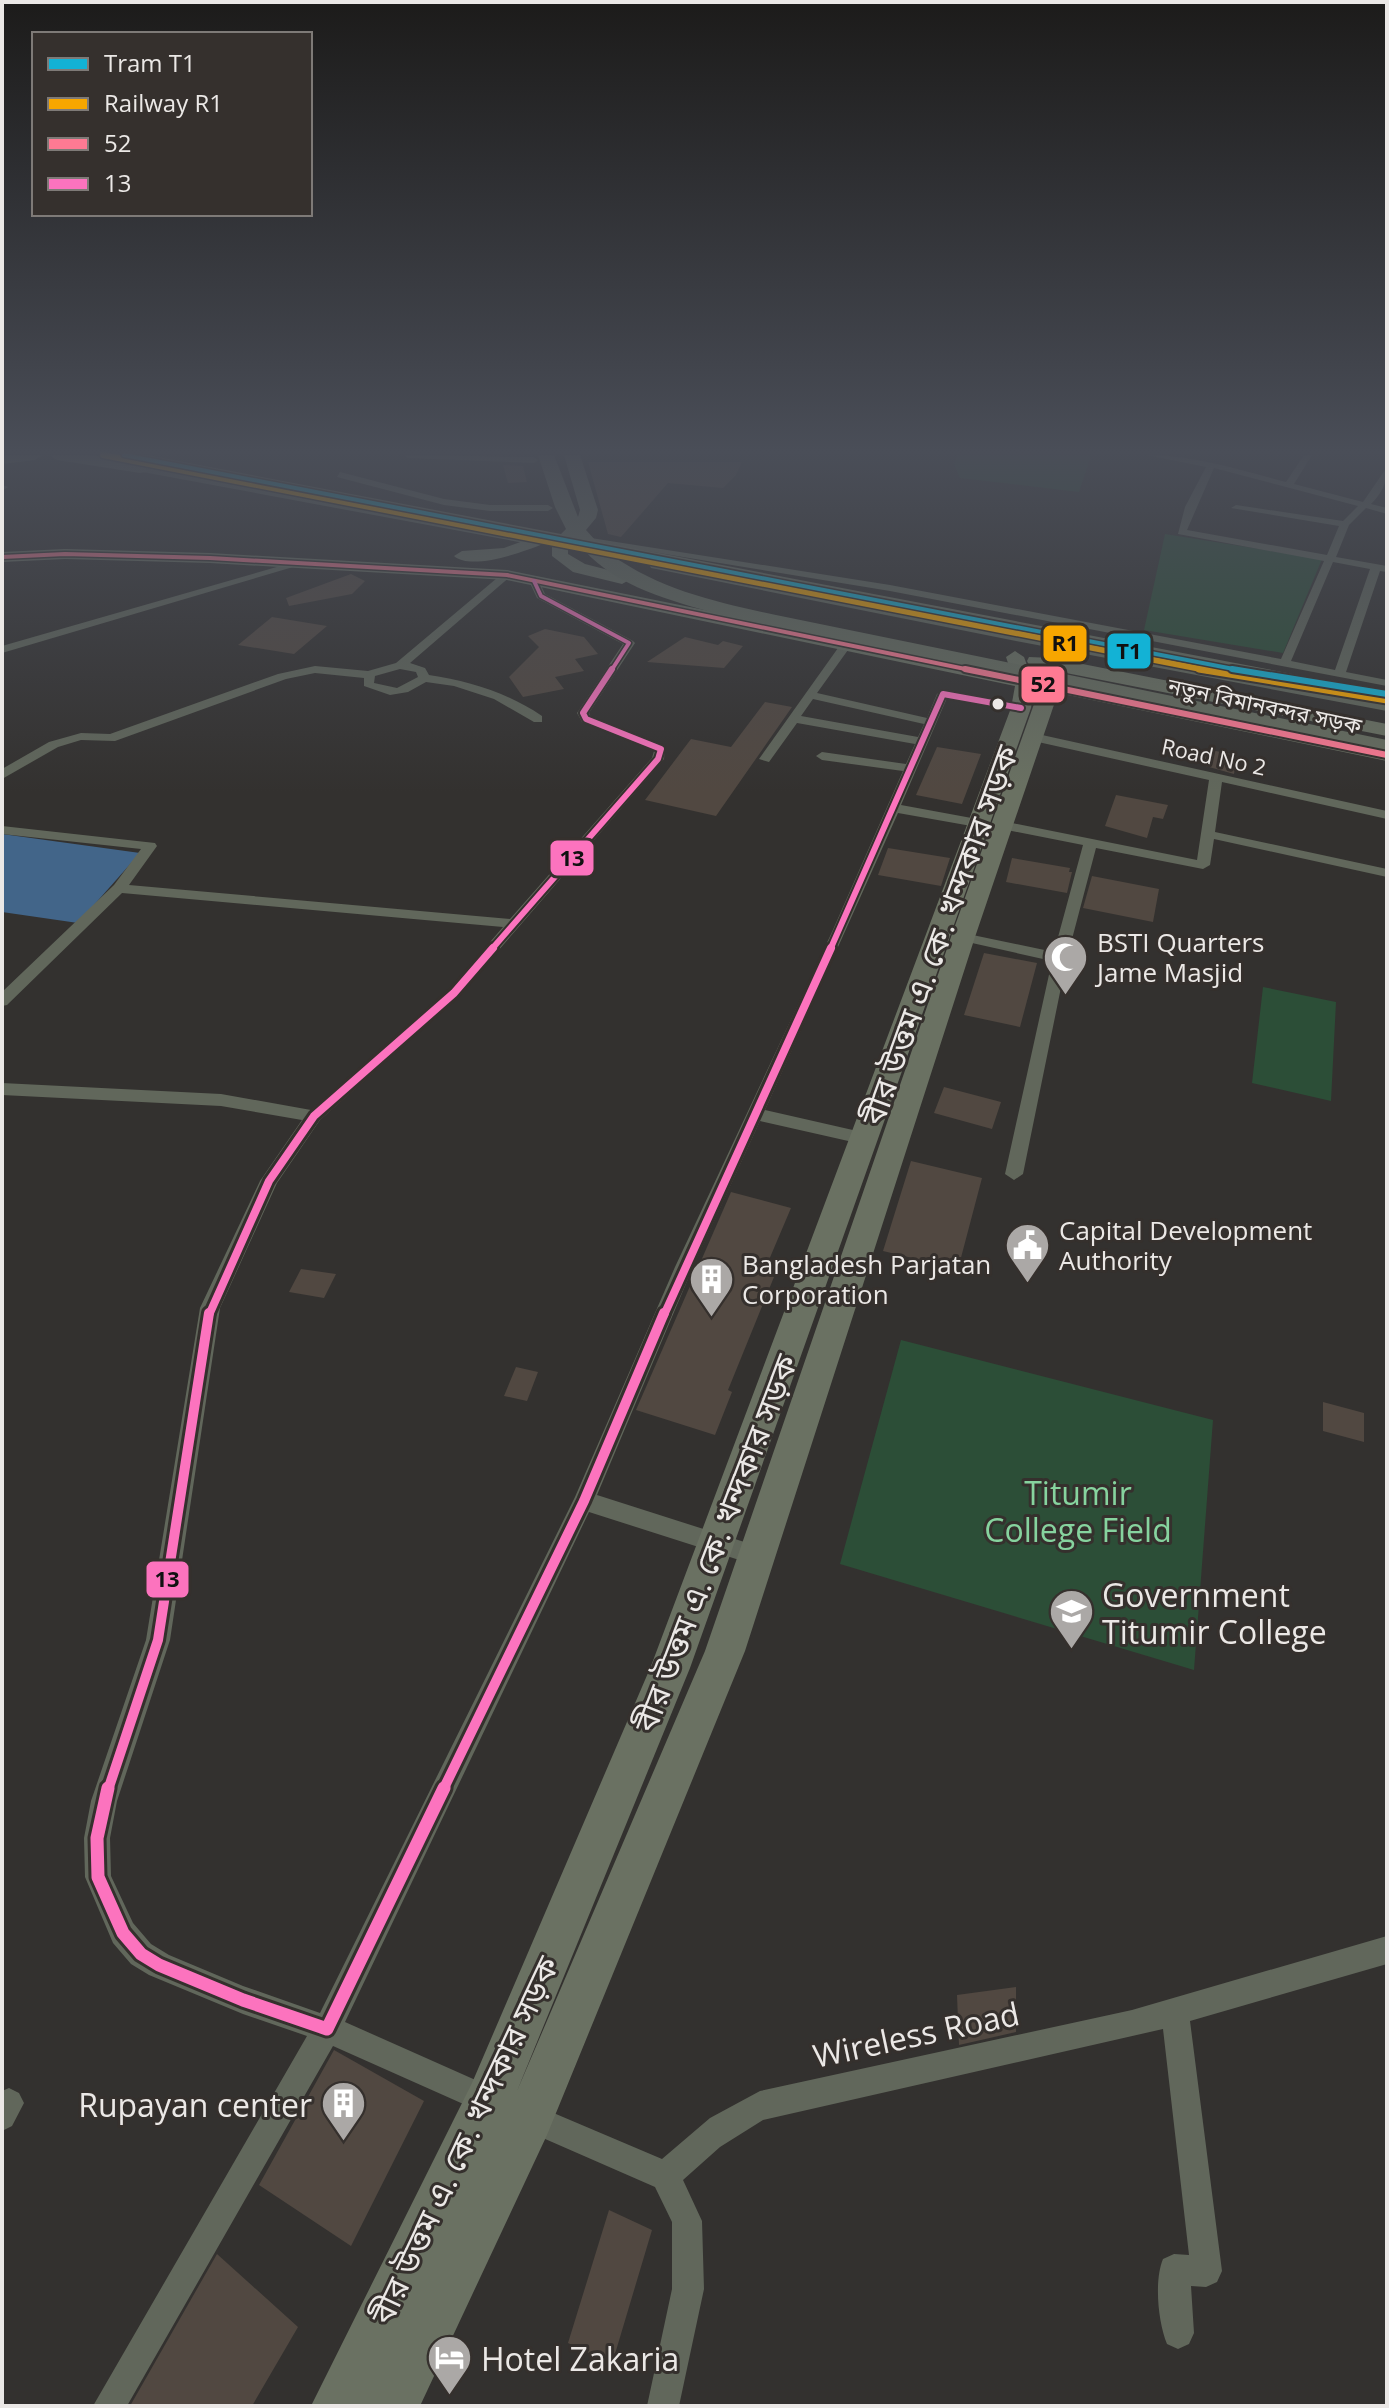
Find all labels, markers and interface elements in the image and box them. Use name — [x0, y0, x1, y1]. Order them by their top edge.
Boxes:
legend — [32, 32, 312, 216]
text: Tram T1 — [104, 46, 196, 79]
text: Railway R1 — [104, 86, 223, 119]
text: 52 — [104, 126, 131, 159]
text: 13 — [104, 166, 131, 199]
line badge: R1 — [1042, 624, 1088, 663]
text: R1 — [1051, 627, 1079, 657]
line badge: T1 — [1106, 632, 1152, 670]
text: T1 — [1116, 635, 1142, 665]
line badge: 52 — [1020, 665, 1066, 704]
text: 52 — [1030, 668, 1056, 698]
street label: নতুন বিমানবন্দর সড়ক — [1165, 670, 1365, 740]
unlabelled marker — [990, 696, 1006, 712]
street label: Road No 2 — [1159, 730, 1269, 782]
street label: বীর উত্তম এ. কে. খন্দকার সড়ক — [850, 738, 1028, 1132]
line badge: 13 — [549, 839, 595, 877]
text: 13 — [559, 842, 585, 872]
place label: BSTI Quarters Jame Masjid — [1094, 924, 1265, 990]
mosque icon: BSTI Quarters Jame Masjid — [1042, 933, 1090, 996]
place label: Capital Development Authority — [1059, 1212, 1312, 1278]
public building icon: Capital Development Authority — [1004, 1221, 1052, 1284]
place label: Bangladesh Parjatan Corporation — [742, 1246, 991, 1312]
building icon: Bangladesh Parjatan Corporation — [687, 1255, 735, 1318]
street label: বীর উত্তম এ. কে. খন্দকার সড়ক — [623, 1347, 807, 1739]
park label: Titumir College Field — [984, 1471, 1172, 1551]
line badge: 13 — [145, 1560, 190, 1599]
text: 13 — [154, 1563, 180, 1593]
place label: Government Titumir College — [1102, 1573, 1327, 1653]
school or university icon: Government Titumir College — [1047, 1588, 1095, 1651]
street label: বীর উত্তম এ. কে. খন্দকার সড়ক — [359, 1948, 569, 2332]
street label: Wireless Road — [809, 1991, 1023, 2077]
building icon: Rupayan center — [319, 2080, 367, 2143]
place label: Rupayan center — [78, 2083, 312, 2126]
hotel icon: Hotel Zakaria — [426, 2334, 474, 2397]
place label: Hotel Zakaria — [481, 2337, 679, 2380]

